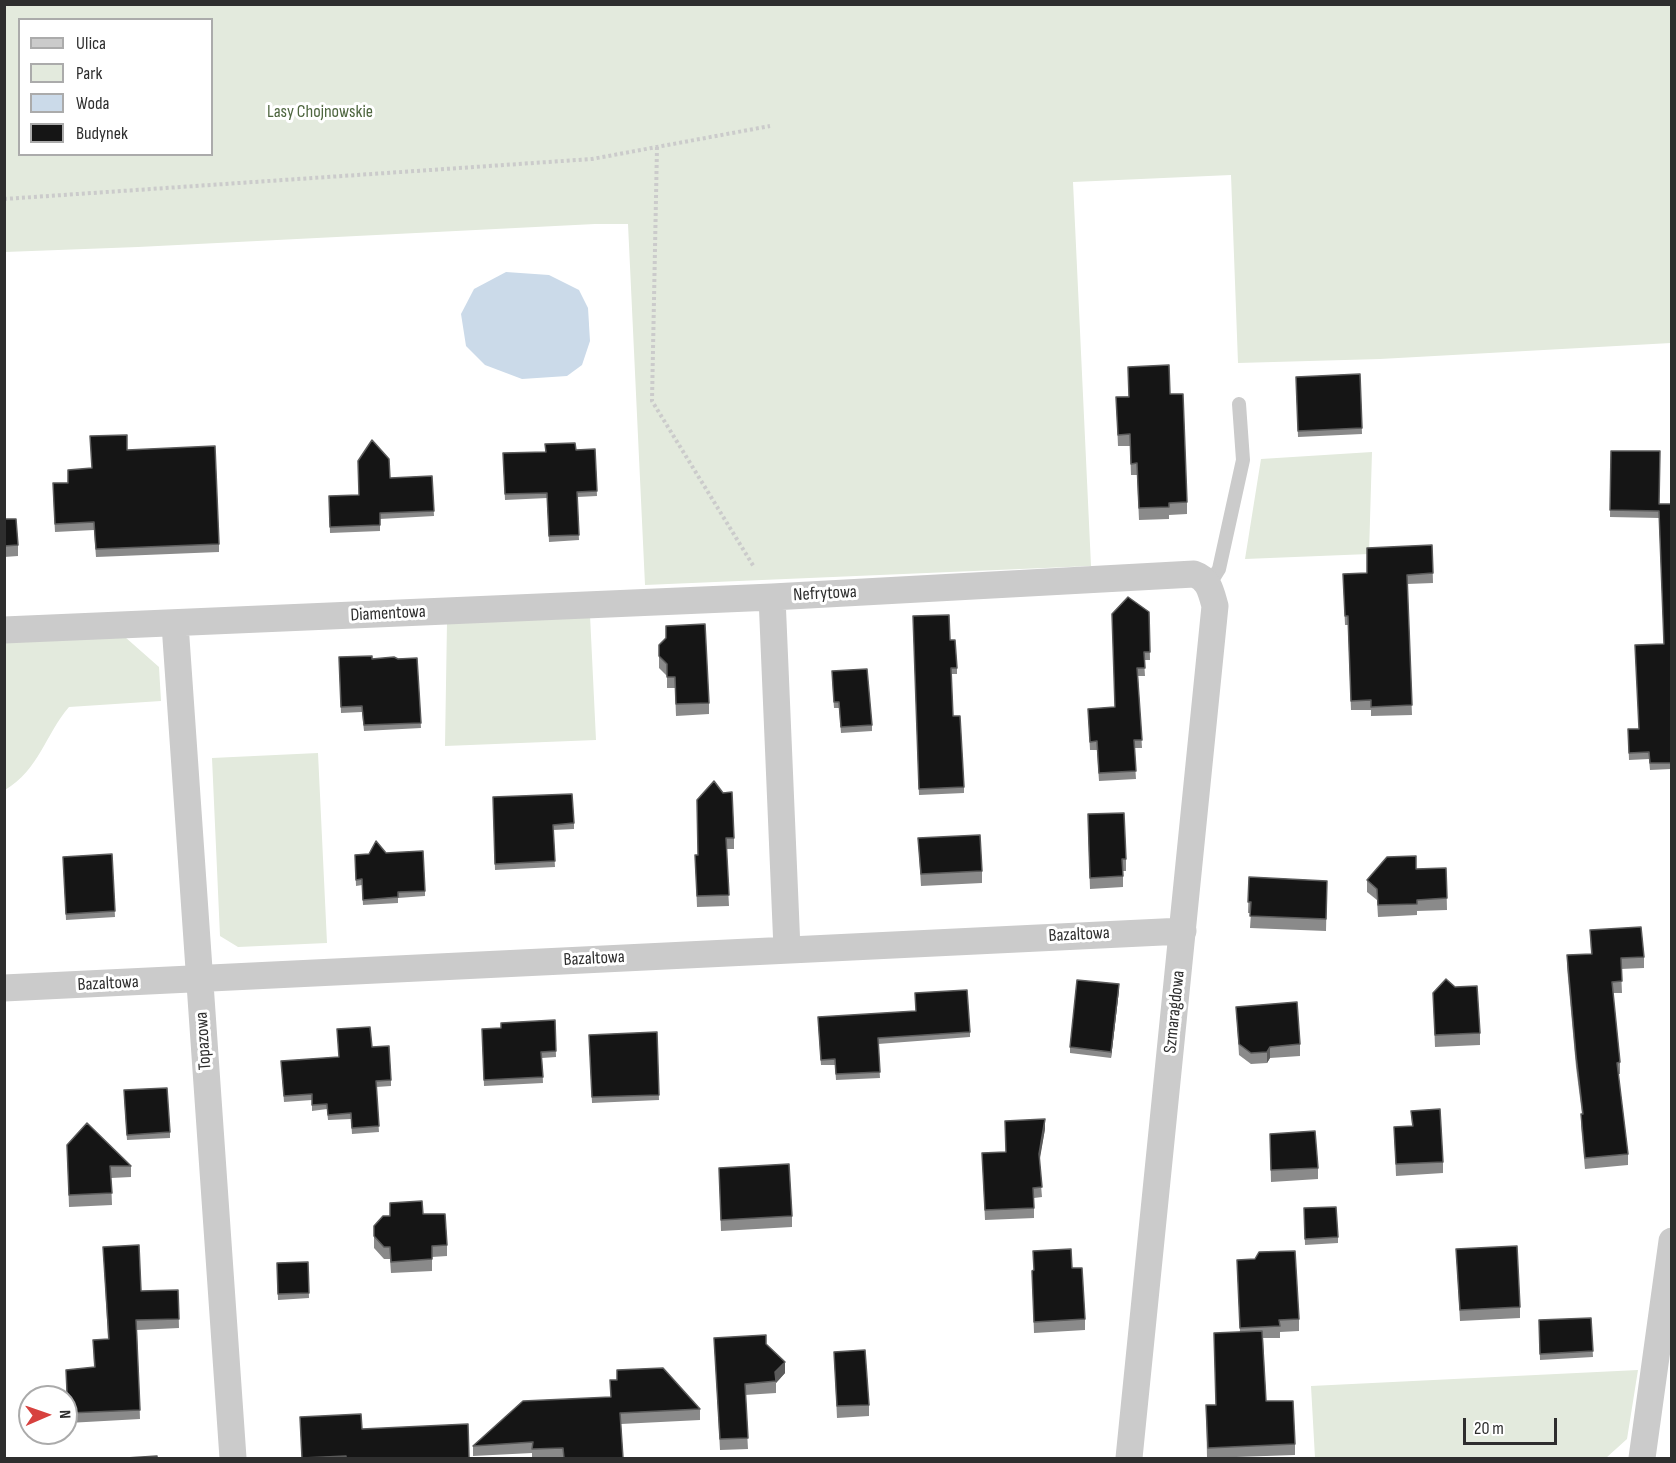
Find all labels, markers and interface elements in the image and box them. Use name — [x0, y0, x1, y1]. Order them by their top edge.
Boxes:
legend — [18, 18, 213, 156]
text: Ulica — [76, 33, 106, 54]
text: Park — [76, 63, 102, 84]
text: Woda — [76, 93, 109, 114]
park label: Lasy Chojnowskie — [267, 101, 373, 123]
text: Budynek — [76, 123, 128, 144]
street label: Nefrytowa — [793, 582, 857, 606]
street label: Diamentowa — [350, 601, 426, 627]
street label: Bazaltowa — [1048, 923, 1110, 947]
street label: Bazaltowa — [563, 947, 625, 971]
street label: Szmaragdowa — [1160, 969, 1190, 1055]
street label: Bazaltowa — [77, 972, 139, 996]
street label: Topazowa — [191, 1011, 217, 1071]
north arrow — [18, 1385, 78, 1445]
scale bar — [1466, 1406, 1560, 1444]
text: N — [55, 1410, 74, 1419]
text: 20 m — [1474, 1418, 1504, 1439]

